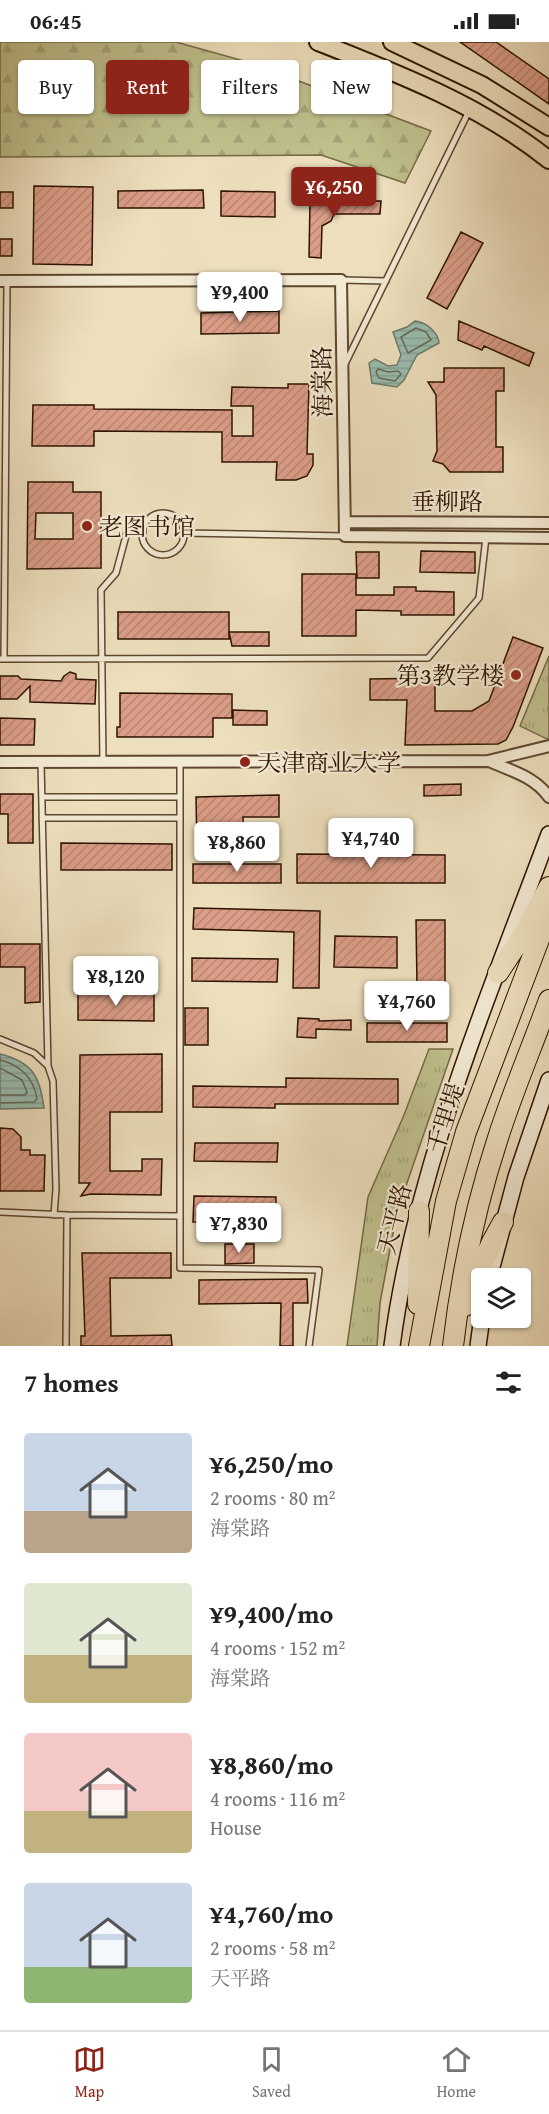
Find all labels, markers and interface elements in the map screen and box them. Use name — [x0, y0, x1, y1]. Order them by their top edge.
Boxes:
text: 06:45 — [30, 5, 82, 37]
chip: Buy — [18, 60, 94, 114]
chip: Rent — [106, 60, 189, 114]
chip: Filters — [201, 60, 299, 114]
chip: New — [311, 60, 392, 114]
pin: ¥6,250 — [285, 167, 383, 218]
text: ¥6,250 — [305, 172, 363, 201]
pin: ¥9,400 — [191, 272, 289, 323]
text: ¥9,400 — [211, 277, 269, 306]
street label: 海棠路 — [304, 346, 340, 418]
street label: 垂柳路 — [411, 484, 483, 519]
place label: 老图书馆 — [99, 509, 195, 544]
marker: 老图书馆 — [80, 519, 94, 533]
place label: 第3教学楼 — [396, 658, 504, 693]
marker: 第3教学楼 — [509, 668, 523, 682]
place label: 天津商业大学 — [257, 745, 401, 780]
marker: 天津商业大学 — [238, 755, 252, 769]
pin: ¥4,740 — [322, 818, 420, 869]
pin: ¥8,860 — [188, 822, 286, 873]
text: ¥4,740 — [342, 823, 400, 852]
text: ¥8,860 — [208, 827, 266, 856]
pin: ¥8,120 — [67, 956, 165, 1007]
text: ¥8,120 — [87, 961, 145, 990]
pin: ¥4,760 — [358, 981, 456, 1032]
text: ¥4,760 — [378, 986, 436, 1015]
street label: 千里堤 — [417, 1078, 473, 1158]
street label: 天平路 — [368, 1180, 420, 1258]
pin: ¥7,830 — [190, 1203, 288, 1254]
text: ¥7,830 — [210, 1208, 268, 1237]
map controls — [471, 1268, 531, 1328]
button: layers — [471, 1268, 531, 1328]
text: 7 homes — [24, 1363, 119, 1402]
icon: filters — [492, 1366, 525, 1399]
text: ¥6,250/mo — [210, 1444, 333, 1483]
icon: home — [72, 1457, 144, 1529]
text: 2 rooms · 80 m² — [210, 1483, 336, 1512]
text: 海棠路 — [210, 1513, 270, 1542]
text: ¥9,400/mo — [210, 1594, 333, 1633]
icon: home — [72, 1607, 144, 1679]
text: 4 rooms · 152 m² — [210, 1633, 345, 1662]
text: 海棠路 — [210, 1663, 270, 1692]
text: ¥8,860/mo — [210, 1745, 333, 1784]
icon: home — [72, 1757, 144, 1829]
text: 4 rooms · 116 m² — [210, 1784, 345, 1813]
text: House — [210, 1813, 262, 1842]
text: ¥4,760/mo — [210, 1894, 333, 1933]
icon: home — [72, 1907, 144, 1979]
text: 2 rooms · 58 m² — [210, 1933, 336, 1962]
text: 天平路 — [210, 1963, 270, 1992]
tab: Map — [73, 2043, 106, 2103]
tab: Saved — [252, 2043, 291, 2103]
tab: Home — [437, 2043, 476, 2103]

